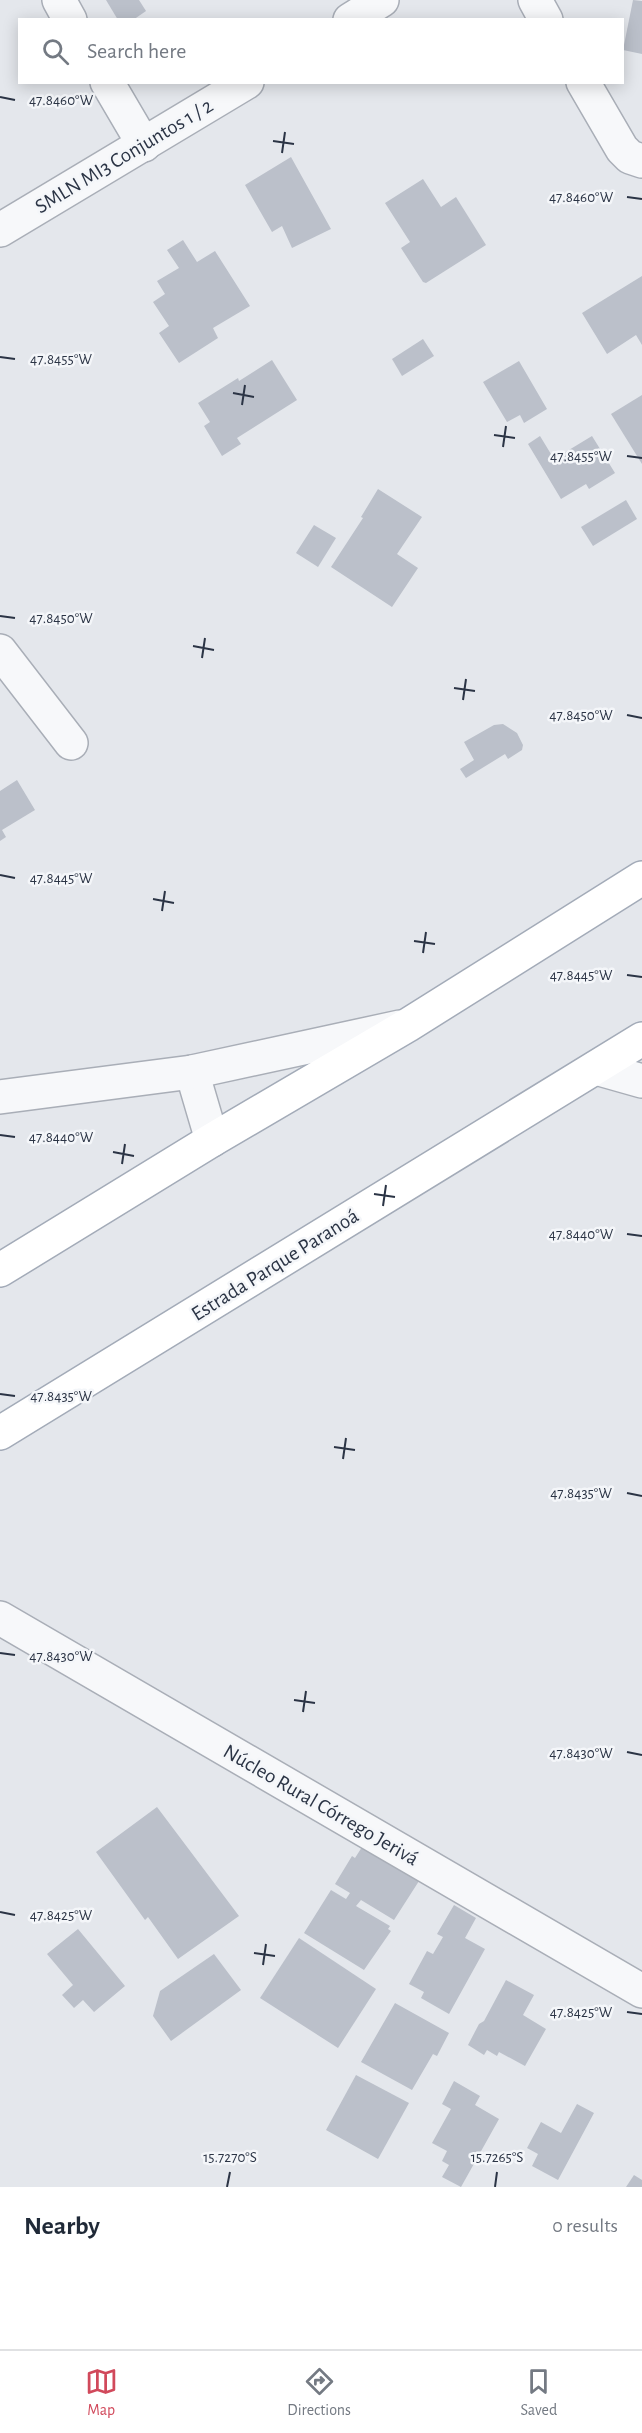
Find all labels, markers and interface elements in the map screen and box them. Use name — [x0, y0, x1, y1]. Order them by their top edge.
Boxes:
search box — [18, 18, 624, 84]
icon: search — [39, 35, 72, 68]
text: Search here — [87, 40, 186, 62]
text: 47.8460°W — [29, 93, 94, 108]
street label: SMLN MI3 Conjuntos 1 / 2 — [31, 95, 217, 217]
text: 47.8460°W — [549, 190, 614, 205]
text: 47.8455°W — [30, 352, 92, 367]
text: 47.8455°W — [550, 449, 612, 464]
text: 47.8450°W — [29, 611, 93, 626]
text: 47.8450°W — [549, 708, 613, 723]
text: 47.8445°W — [30, 871, 93, 886]
text: 47.8445°W — [550, 968, 613, 983]
text: 47.8440°W — [29, 1130, 94, 1145]
street label: Estrada Parque Paranoá — [188, 1205, 363, 1325]
text: 47.8440°W — [549, 1227, 614, 1242]
text: 47.8435°W — [30, 1389, 92, 1404]
text: 47.8435°W — [550, 1486, 612, 1501]
text: 47.8430°W — [29, 1649, 93, 1664]
street label: Núcleo Rural Córrego Jerivá — [220, 1740, 423, 1870]
text: 47.8430°W — [549, 1746, 613, 1761]
text: 47.8425°W — [30, 1908, 93, 1923]
text: 47.8425°W — [550, 2005, 613, 2020]
text: 15.7270°S — [203, 2150, 257, 2165]
text: 15.7265°S — [471, 2150, 523, 2165]
text: Nearby — [24, 2213, 100, 2239]
text: 0 results — [552, 2216, 618, 2236]
tab: Map — [85, 2365, 118, 2420]
tab: Directions — [287, 2365, 351, 2420]
tab: Saved — [521, 2365, 557, 2420]

